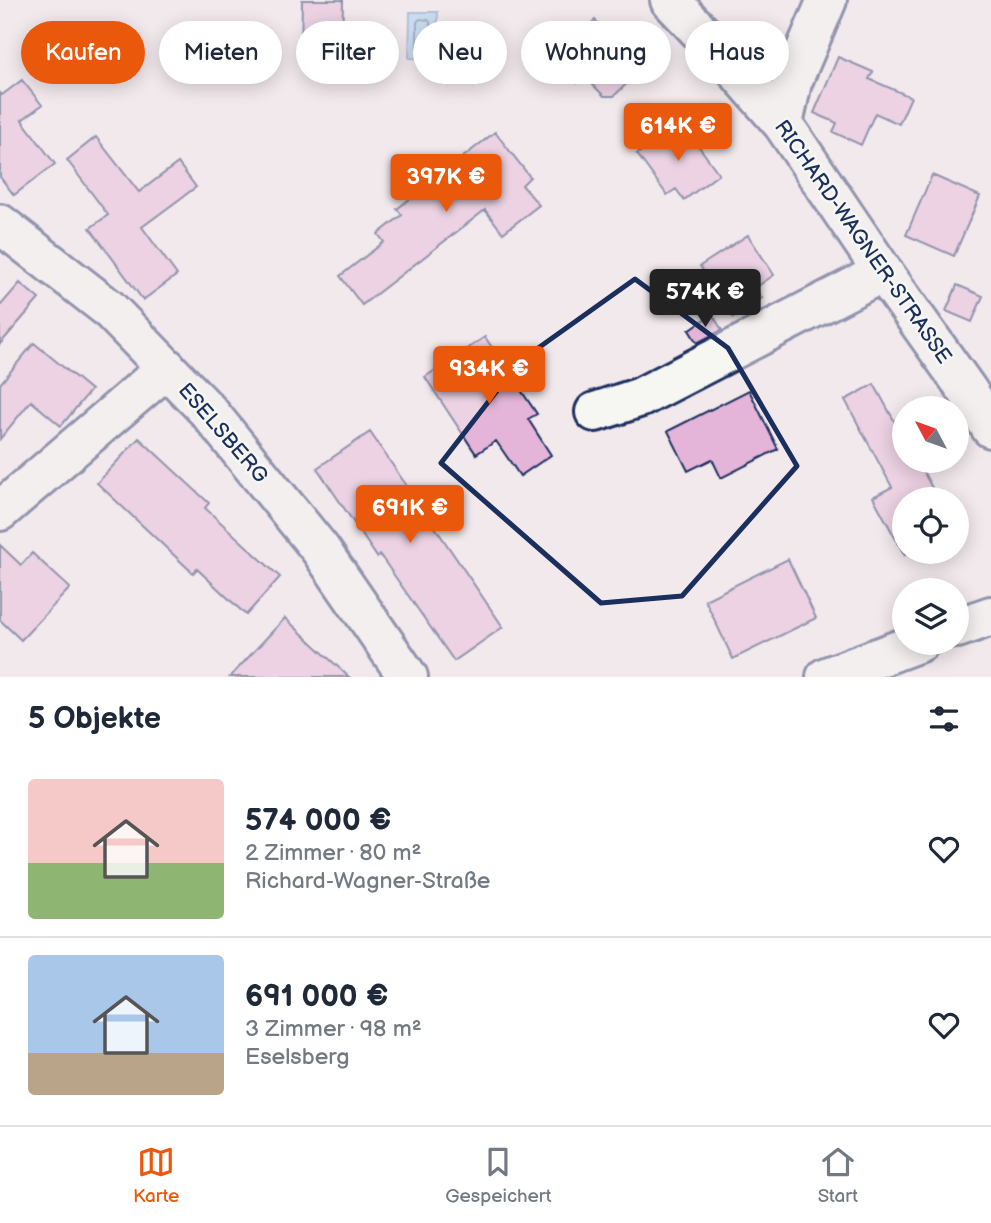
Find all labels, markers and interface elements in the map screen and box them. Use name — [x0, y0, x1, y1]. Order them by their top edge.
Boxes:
chip: Kaufen — [21, 21, 145, 84]
chip: Mieten — [159, 21, 282, 84]
chip: Filter — [296, 21, 399, 84]
chip: Neu — [413, 21, 507, 84]
chip: Wohnung — [521, 21, 671, 84]
chip: Haus — [685, 21, 789, 84]
pin: 614K € — [621, 104, 735, 163]
text: 614K € — [640, 112, 716, 140]
street label: RICHARD-WAGNER-STRASSE — [769, 115, 957, 369]
pin: 397K € — [389, 154, 503, 214]
text: 397K € — [407, 163, 485, 191]
pin: 574K € — [648, 270, 762, 329]
text: 574K € — [666, 278, 744, 306]
pin: 934K € — [432, 346, 546, 406]
text: 934K € — [449, 355, 529, 383]
street label: ESELSBERG — [173, 378, 273, 488]
north arrow — [892, 396, 970, 472]
map controls — [892, 396, 969, 655]
pin: 691K € — [353, 486, 467, 545]
button: locate — [892, 487, 969, 564]
text: 691K € — [372, 494, 448, 522]
button: layers — [892, 578, 969, 655]
icon: filters — [925, 700, 963, 738]
text: 5 Objekte — [28, 701, 161, 737]
text: 574 000 € — [245, 803, 391, 839]
icon: home — [84, 807, 168, 891]
icon: heart — [925, 830, 963, 868]
text: 2 Zimmer · 80 m² — [245, 839, 421, 867]
text: Richard-Wagner-Straße — [245, 867, 490, 895]
text: 691 000 € — [245, 979, 388, 1015]
icon: home — [84, 983, 168, 1067]
icon: heart — [925, 1006, 963, 1044]
text: 3 Zimmer · 98 m² — [245, 1015, 422, 1043]
text: Eselsberg — [245, 1043, 349, 1071]
tab: Karte — [133, 1143, 179, 1208]
tab: Gespeichert — [445, 1143, 552, 1208]
tab: Start — [818, 1143, 858, 1208]

